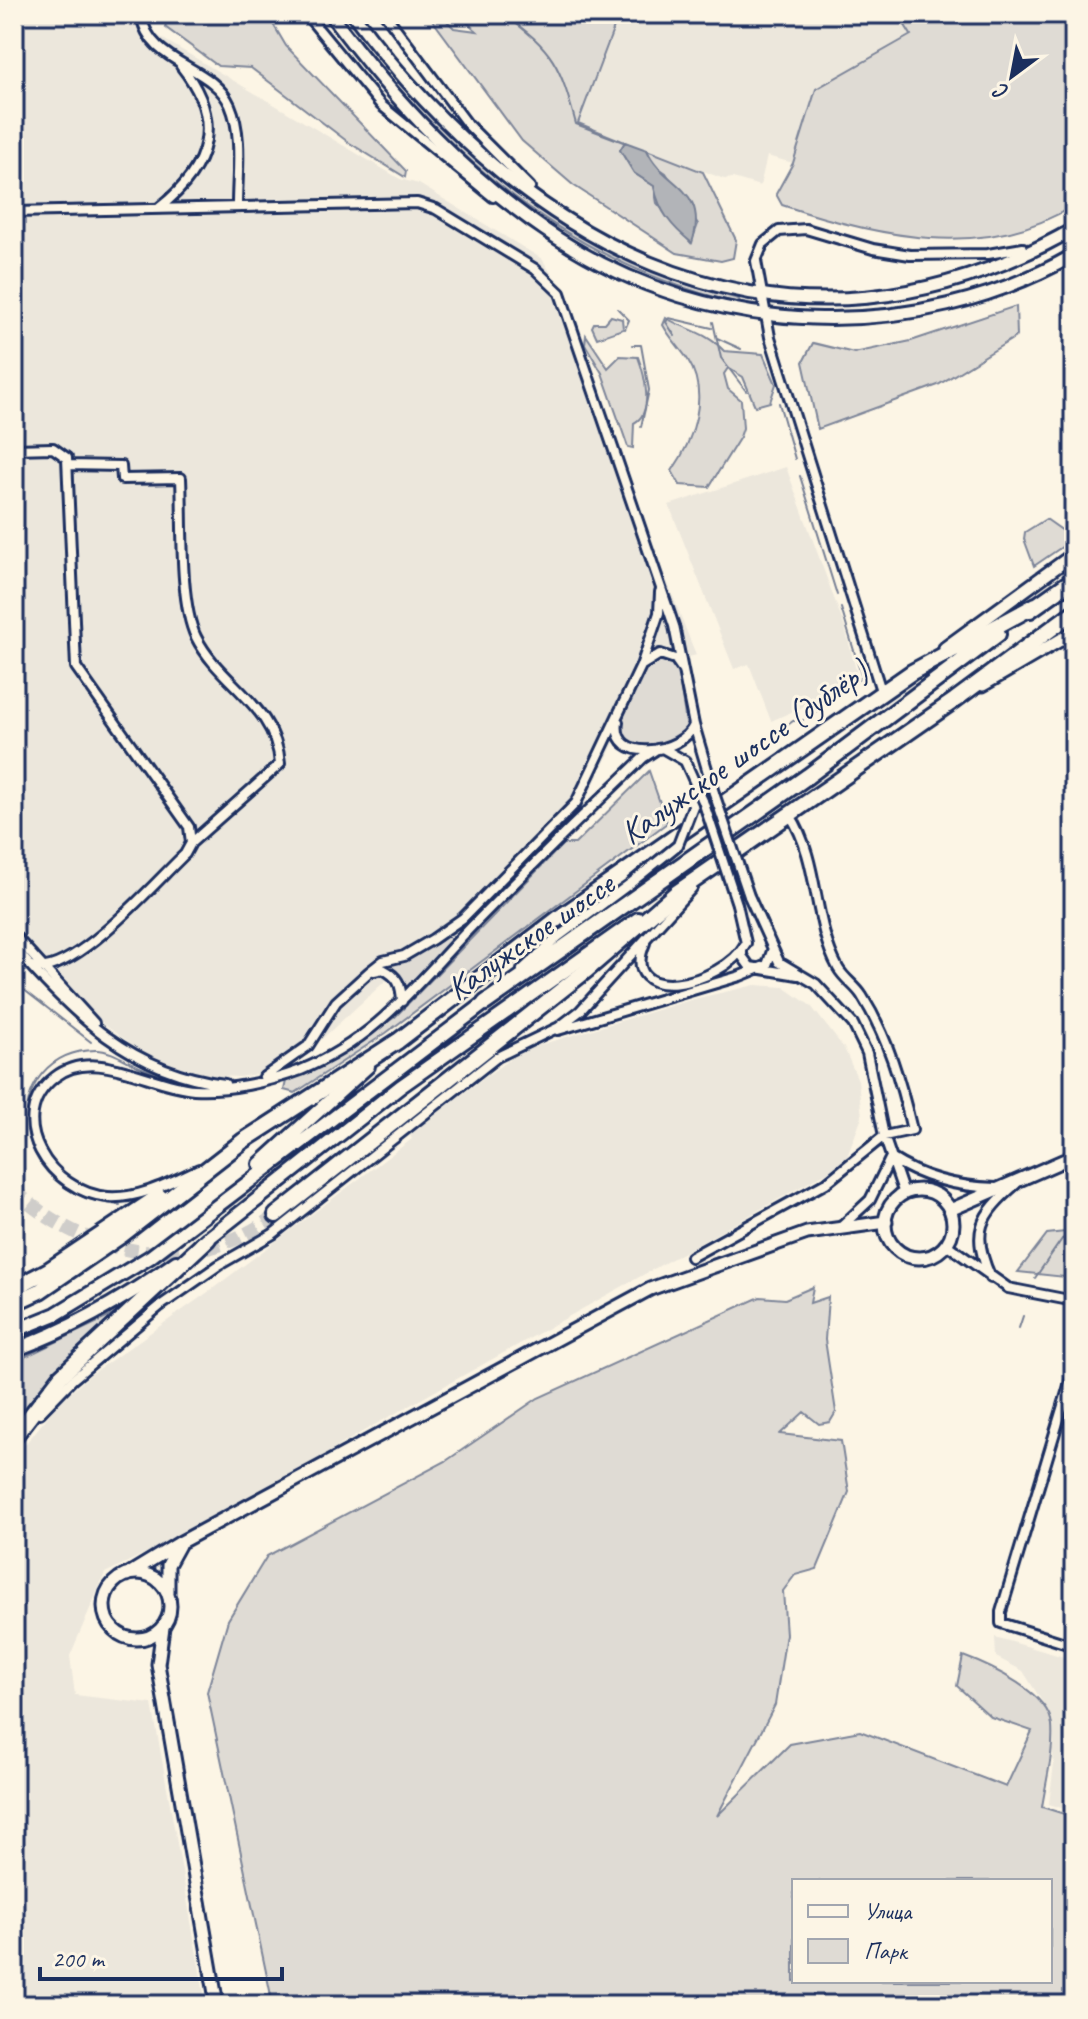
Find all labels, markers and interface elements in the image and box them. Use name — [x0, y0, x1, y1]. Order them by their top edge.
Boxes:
north arrow — [972, 36, 1052, 116]
text: С — [987, 76, 1014, 107]
street label: Калужское шоссе (дублёр) — [612, 649, 878, 854]
street label: Калужское шоссе — [438, 861, 624, 1010]
legend — [792, 1879, 1052, 1983]
text: Улица — [864, 1896, 913, 1926]
scale bar — [40, 1931, 282, 1981]
text: Парк — [864, 1936, 909, 1966]
text: 200 m — [52, 1944, 106, 1974]

